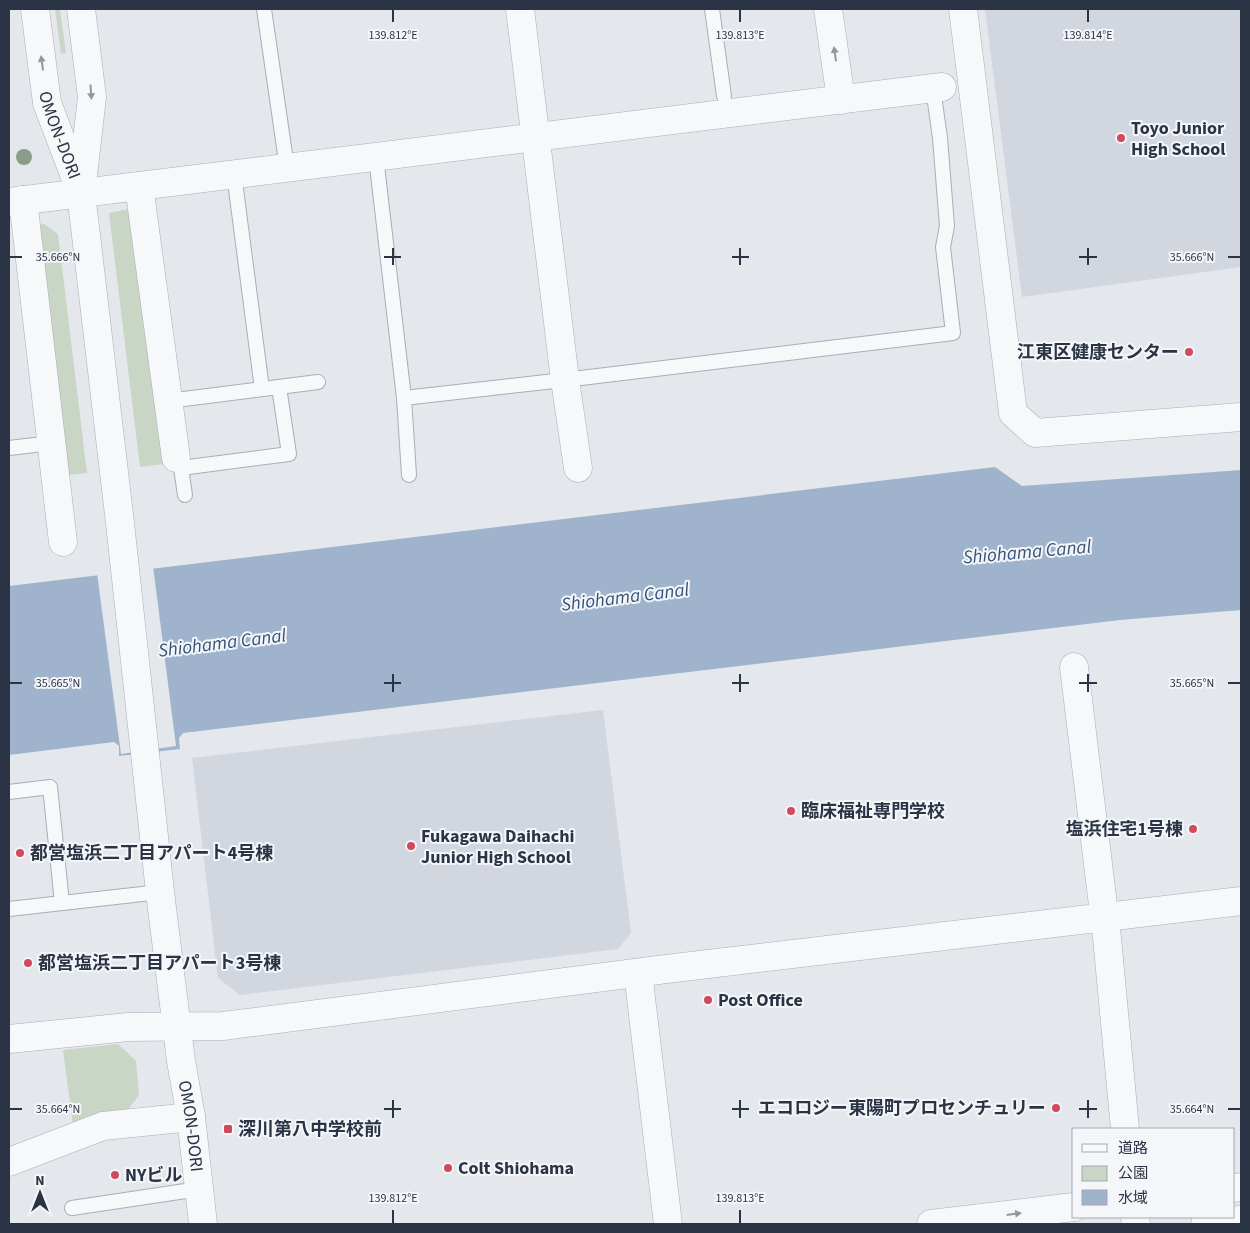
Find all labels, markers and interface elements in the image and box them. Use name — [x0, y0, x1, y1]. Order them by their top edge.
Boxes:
text: 139.812°E — [368, 27, 418, 44]
text: 139.813°E — [715, 27, 765, 44]
text: 139.814°E — [1063, 27, 1113, 44]
one-way arrow — [830, 46, 838, 62]
one-way arrow — [38, 55, 46, 71]
one-way arrow — [87, 84, 95, 100]
street label: OMON-DORI — [33, 90, 87, 183]
place label: Toyo Junior High School — [1131, 116, 1225, 162]
marker: Toyo Junior High School — [1115, 132, 1127, 144]
text: 35.666°N — [36, 249, 80, 266]
text: 35.666°N — [1170, 249, 1214, 266]
place label: 江東区健康センター — [1017, 340, 1179, 365]
marker: 江東区健康センター — [1183, 346, 1195, 358]
water label: Shiohama Canal — [962, 533, 1093, 572]
water label: Shiohama Canal — [560, 576, 691, 619]
water label: Shiohama Canal — [157, 622, 288, 665]
text: 35.665°N — [36, 675, 80, 692]
text: 35.665°N — [1170, 675, 1214, 692]
place label: 臨床福祉専門学校 — [801, 799, 945, 824]
marker: 臨床福祉専門学校 — [785, 805, 797, 817]
place label: 塩浜住宅1号棟 — [1065, 817, 1183, 842]
marker: 塩浜住宅1号棟 — [1187, 823, 1199, 835]
place label: Fukagawa Daihachi Junior High School — [421, 824, 574, 870]
marker: Fukagawa Daihachi Junior High School — [405, 840, 417, 852]
place label: 都営塩浜二丁目アパート4号棟 — [30, 841, 273, 866]
marker: 都営塩浜二丁目アパート4号棟 — [14, 847, 26, 859]
place label: 都営塩浜二丁目アパート3号棟 — [38, 951, 281, 976]
marker: 都営塩浜二丁目アパート3号棟 — [22, 957, 34, 969]
place label: Post Office — [718, 988, 803, 1013]
marker: Post Office — [702, 994, 714, 1006]
street label: OMON-DORI — [172, 1078, 209, 1173]
place label: エコロジー東陽町プロセンチュリー — [758, 1096, 1046, 1121]
text: 35.664°N — [36, 1101, 80, 1118]
text: 35.664°N — [1170, 1101, 1214, 1118]
marker: エコロジー東陽町プロセンチュリー — [1050, 1102, 1062, 1114]
place label: 深川第八中学校前 — [238, 1117, 382, 1142]
marker: 深川第八中学校前 — [222, 1123, 234, 1135]
legend — [1072, 1128, 1235, 1218]
text: 道路 — [1118, 1138, 1148, 1159]
place label: Colt Shiohama — [458, 1156, 574, 1181]
marker: Colt Shiohama — [442, 1162, 454, 1174]
place label: NYビル — [125, 1163, 182, 1188]
text: 公園 — [1118, 1163, 1148, 1184]
north arrow — [15, 1168, 65, 1218]
marker: NYビル — [109, 1169, 121, 1181]
text: N — [35, 1171, 45, 1191]
text: 水域 — [1118, 1188, 1148, 1209]
text: 139.812°E — [368, 1190, 418, 1207]
text: 139.813°E — [715, 1190, 765, 1207]
one-way arrow — [1006, 1210, 1022, 1218]

